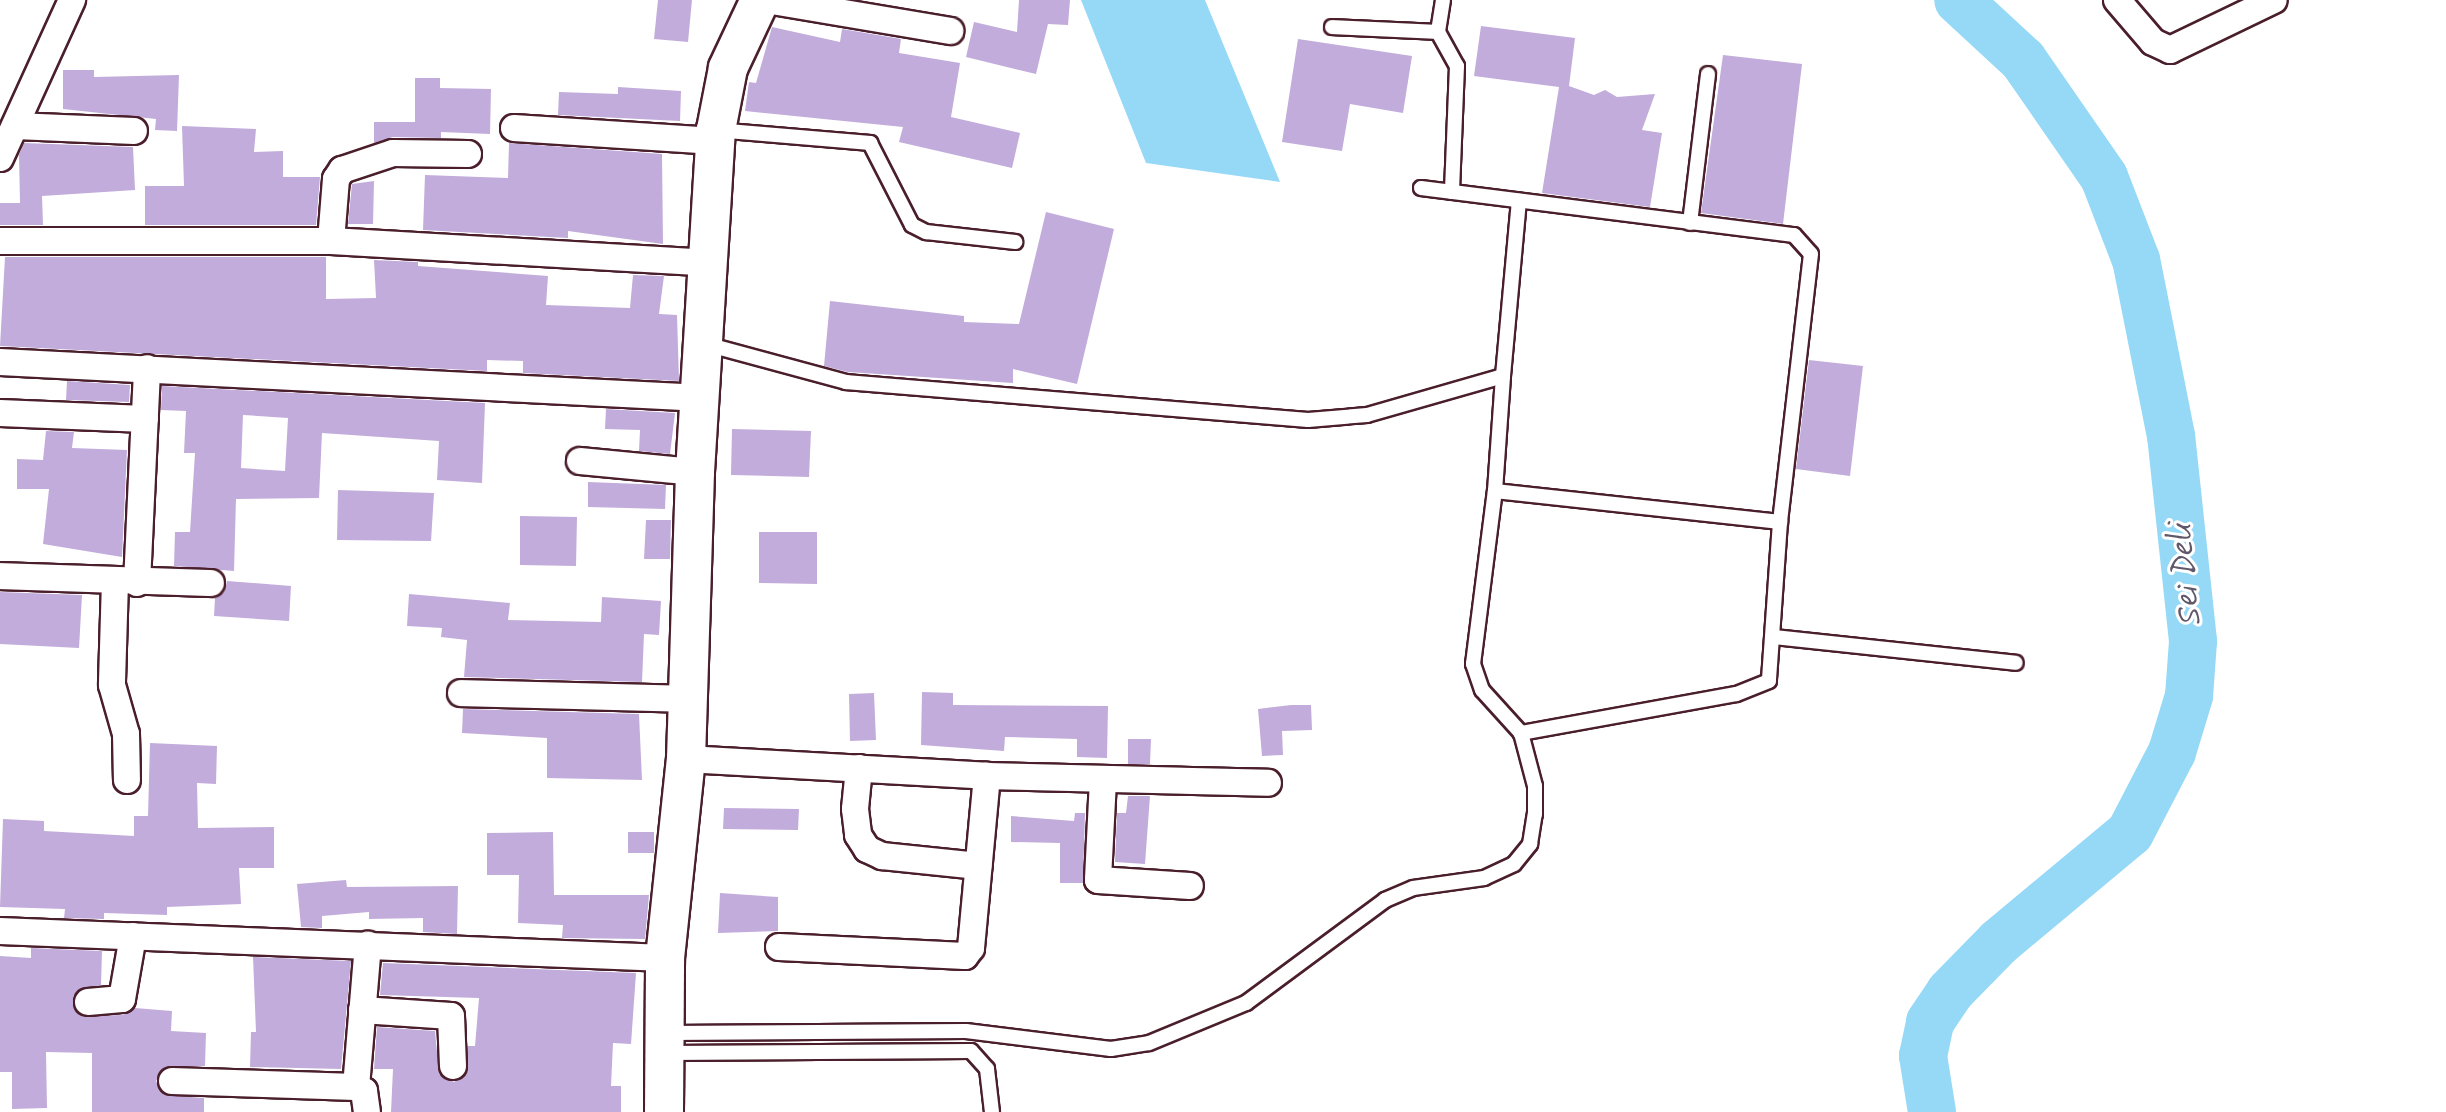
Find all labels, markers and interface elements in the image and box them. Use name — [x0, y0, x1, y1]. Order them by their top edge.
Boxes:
water label: Sei Deli — [2162, 522, 2210, 628]

